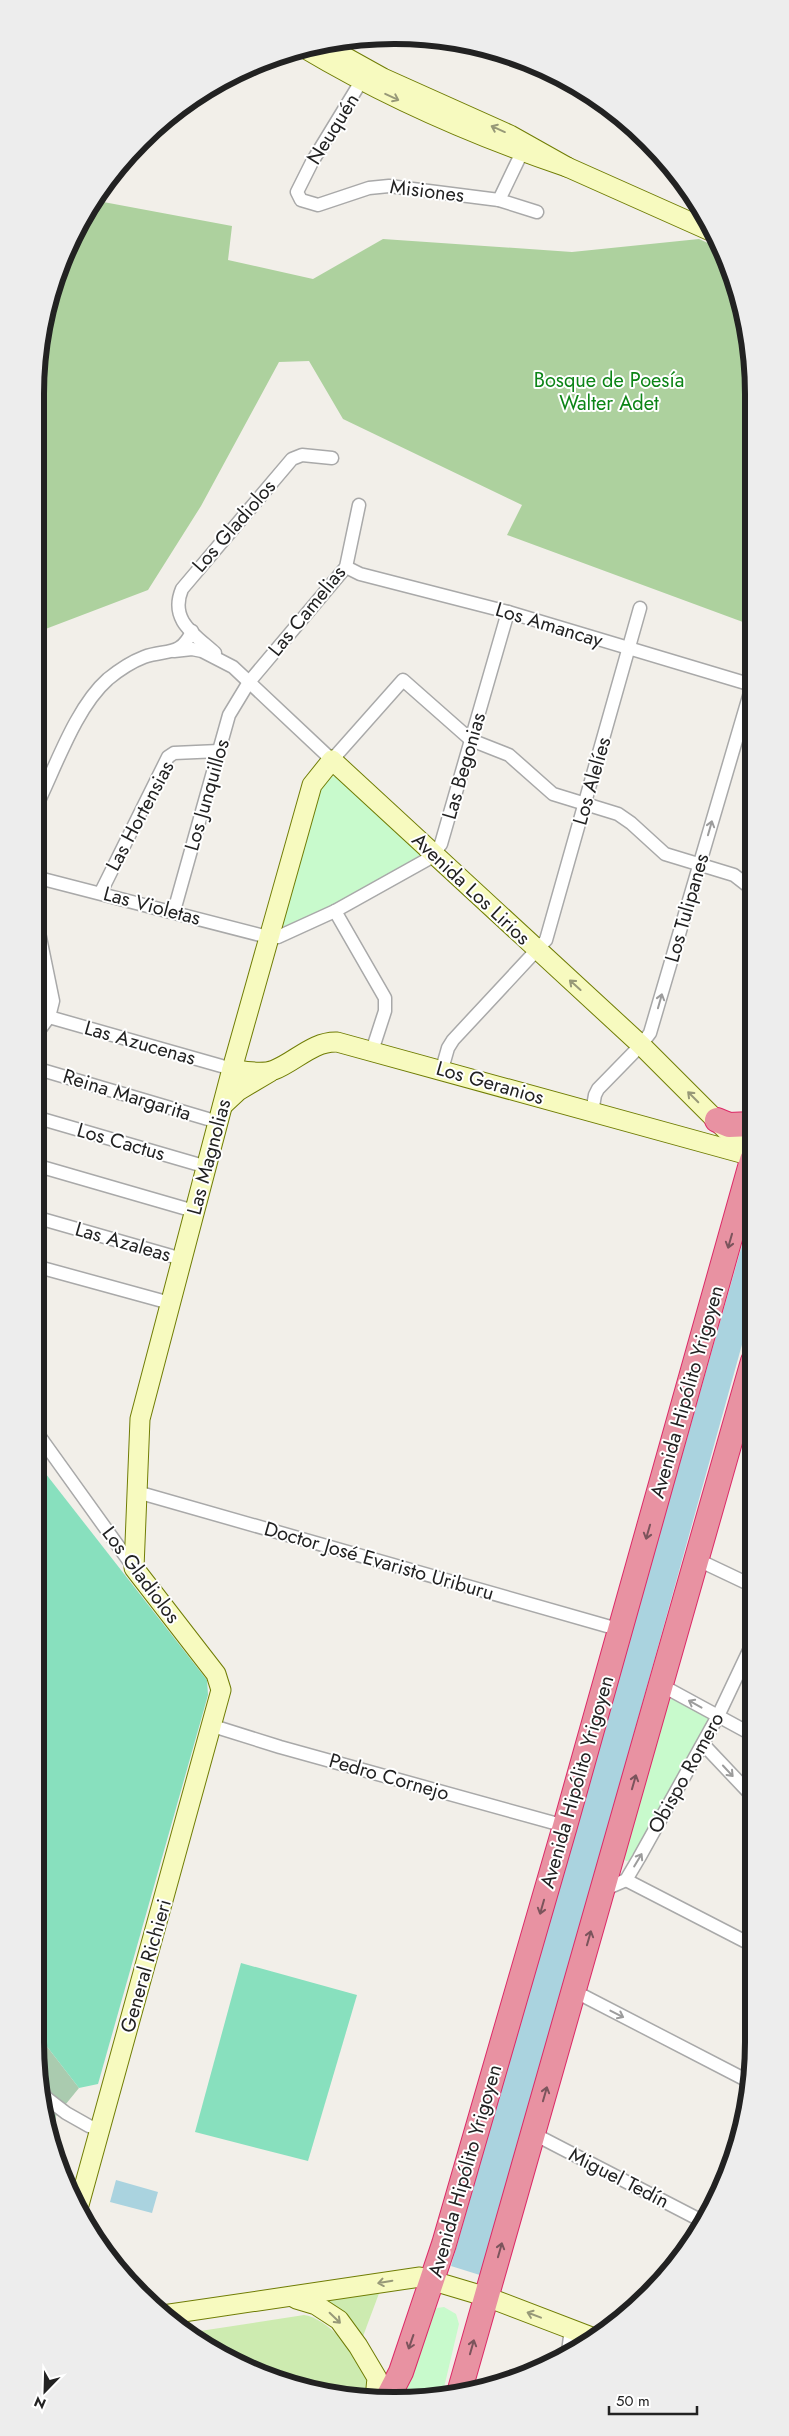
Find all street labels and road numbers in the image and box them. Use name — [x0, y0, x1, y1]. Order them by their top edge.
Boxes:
street label: Neuquén — [300, 88, 366, 170]
street label: Misiones — [388, 172, 466, 210]
street label: Los Gladiolos — [185, 473, 283, 579]
street label: Las Camelias — [261, 559, 353, 663]
street label: Los Amancay — [492, 595, 606, 655]
street label: Las Begonias — [435, 709, 493, 823]
street label: Los Alelíes — [566, 734, 618, 828]
street label: Los Junquillos — [177, 736, 237, 854]
street label: Las Hortensias — [99, 756, 181, 876]
street label: Avenida Los Lirios — [405, 826, 537, 952]
street label: Los Tulipanes — [658, 850, 716, 966]
street label: Las Violetas — [100, 879, 204, 933]
street label: Las Azucenas — [81, 1013, 199, 1073]
street label: Los Geranios — [433, 1054, 547, 1112]
street label: Reina Margarita — [59, 1062, 195, 1128]
street label: Las Magnolias — [180, 1096, 238, 1218]
street label: Los Cactus — [74, 1116, 168, 1168]
street label: Las Azaleas — [72, 1215, 174, 1269]
street label: Avenida Hipólito Yrigoyen — [643, 1282, 731, 1502]
street label: Doctor José Evaristo Uriburu — [261, 1514, 497, 1608]
street label: Los Gladiolos — [95, 1520, 187, 1630]
street label: Avenida Hipólito Yrigoyen — [533, 1672, 621, 1892]
street label: Obispo Romero — [641, 1707, 731, 1839]
street label: Pedro Cornejo — [326, 1746, 453, 1808]
street label: General Richieri — [113, 1896, 179, 2036]
street label: Avenida Hipólito Yrigoyen — [421, 2061, 509, 2281]
street label: Miguel Tedín — [564, 2140, 674, 2216]

